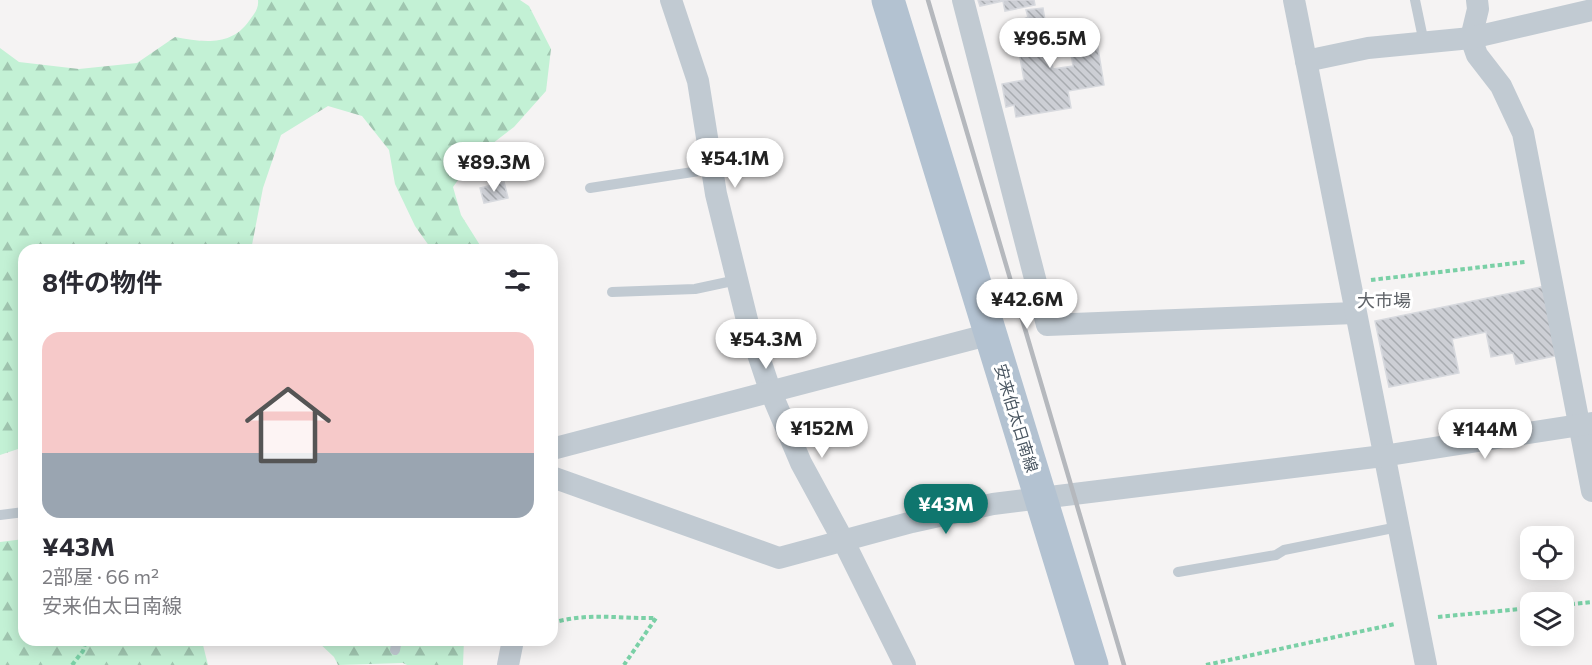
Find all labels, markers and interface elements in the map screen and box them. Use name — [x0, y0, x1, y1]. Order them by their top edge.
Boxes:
pin: ¥96.5M — [1001, 18, 1099, 69]
text: ¥96.5M — [1013, 25, 1087, 49]
pin: ¥54.1M — [686, 138, 784, 189]
pin: ¥89.3M — [445, 142, 543, 193]
text: ¥54.1M — [701, 145, 770, 169]
text: ¥89.3M — [457, 149, 531, 173]
icon: filters — [501, 264, 534, 297]
text: 8件の物件 — [42, 266, 162, 297]
pin: ¥42.6M — [978, 279, 1076, 330]
text: ¥42.6M — [990, 286, 1064, 310]
district label: 大市場 — [1357, 289, 1411, 311]
pin: ¥54.3M — [717, 319, 815, 370]
text: ¥54.3M — [729, 326, 803, 350]
street label: 安来伯太日南線 — [992, 362, 1042, 474]
icon: home — [234, 371, 342, 479]
pin: ¥152M — [780, 408, 864, 459]
pin: ¥144M — [1443, 409, 1527, 460]
text: ¥152M — [790, 415, 854, 439]
text: ¥144M — [1452, 416, 1518, 440]
pin: ¥43M — [910, 484, 982, 535]
text: ¥43M — [918, 491, 974, 515]
map controls — [1520, 526, 1574, 646]
button: locate — [1520, 526, 1574, 580]
text: ¥43M — [42, 530, 115, 561]
text: 2部屋 · 66 m² — [42, 564, 159, 588]
button: layers — [1520, 592, 1574, 646]
text: 安来伯太日南線 — [42, 593, 182, 617]

